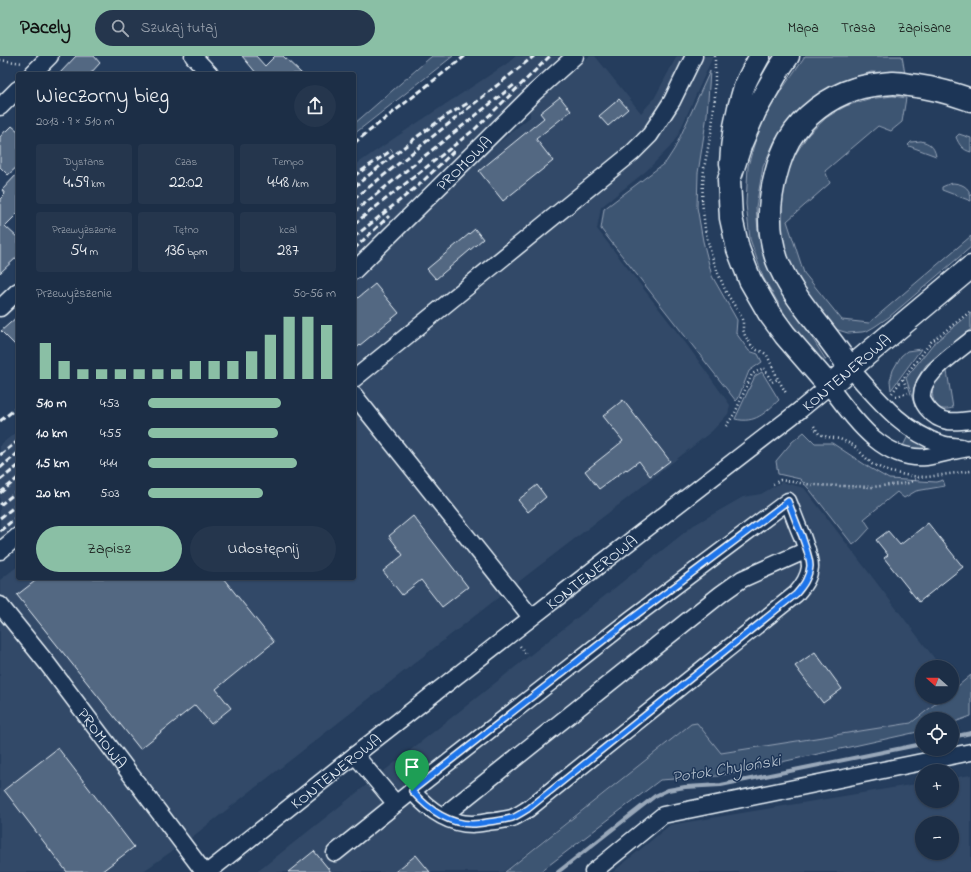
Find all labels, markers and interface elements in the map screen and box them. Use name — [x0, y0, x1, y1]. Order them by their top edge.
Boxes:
search box — [95, 10, 375, 46]
text: Pacely — [20, 15, 71, 42]
icon: search — [109, 17, 131, 39]
text: Szukaj tutaj — [141, 17, 216, 39]
text: Mapa — [788, 18, 819, 39]
text: Trasa — [841, 18, 875, 39]
text: Zapisane — [897, 18, 951, 39]
text: Wieczorny bieg — [36, 81, 169, 113]
button: share — [294, 85, 336, 127]
text: 20:13 · 9 × 510 m — [36, 112, 114, 131]
street label: PROMOWA — [431, 131, 498, 197]
text: Dystans — [64, 154, 104, 170]
text: Czas — [175, 154, 197, 170]
text: Tempo — [272, 154, 304, 170]
text: 4.59 — [63, 170, 89, 195]
text: 22:02 — [169, 170, 203, 195]
text: 4:48 — [267, 170, 289, 195]
text: km — [89, 176, 105, 192]
text: /km — [289, 176, 309, 192]
text: Przewyższenie — [52, 222, 116, 238]
text: Tętno — [173, 222, 199, 238]
text: kcal — [279, 222, 297, 238]
text: 54 — [70, 238, 87, 263]
text: 136 — [165, 238, 184, 263]
text: 287 — [277, 238, 299, 263]
text: m — [87, 244, 98, 260]
text: bpm — [184, 244, 208, 260]
text: Przewyższenie — [36, 284, 112, 303]
text: 50–56 m — [293, 284, 336, 303]
street label: KONTENEROWA — [797, 329, 897, 418]
text: 510 m — [36, 394, 67, 413]
text: 4:53 — [100, 394, 119, 413]
text: 1.0 km — [36, 424, 67, 443]
text: 4:55 — [100, 424, 121, 443]
text: 1.5 km — [36, 454, 69, 473]
text: 4:44 — [100, 454, 117, 473]
text: 2.0 km — [36, 484, 70, 503]
text: 5:03 — [100, 484, 120, 503]
button: Zapisz — [36, 526, 182, 572]
button: Udostępnij — [190, 526, 336, 572]
street label: KONTENEROWA — [541, 530, 643, 616]
north arrow — [915, 660, 959, 704]
map controls — [915, 660, 959, 860]
street label: PROMOWA — [71, 704, 132, 774]
button: locate — [915, 712, 959, 756]
street label: KONTENEROWA — [286, 728, 388, 816]
water label: Potok Chyloński — [670, 748, 784, 791]
pin — [395, 750, 429, 791]
icon: arrive — [401, 756, 423, 778]
button: + — [915, 764, 959, 808]
button: − — [915, 816, 959, 860]

